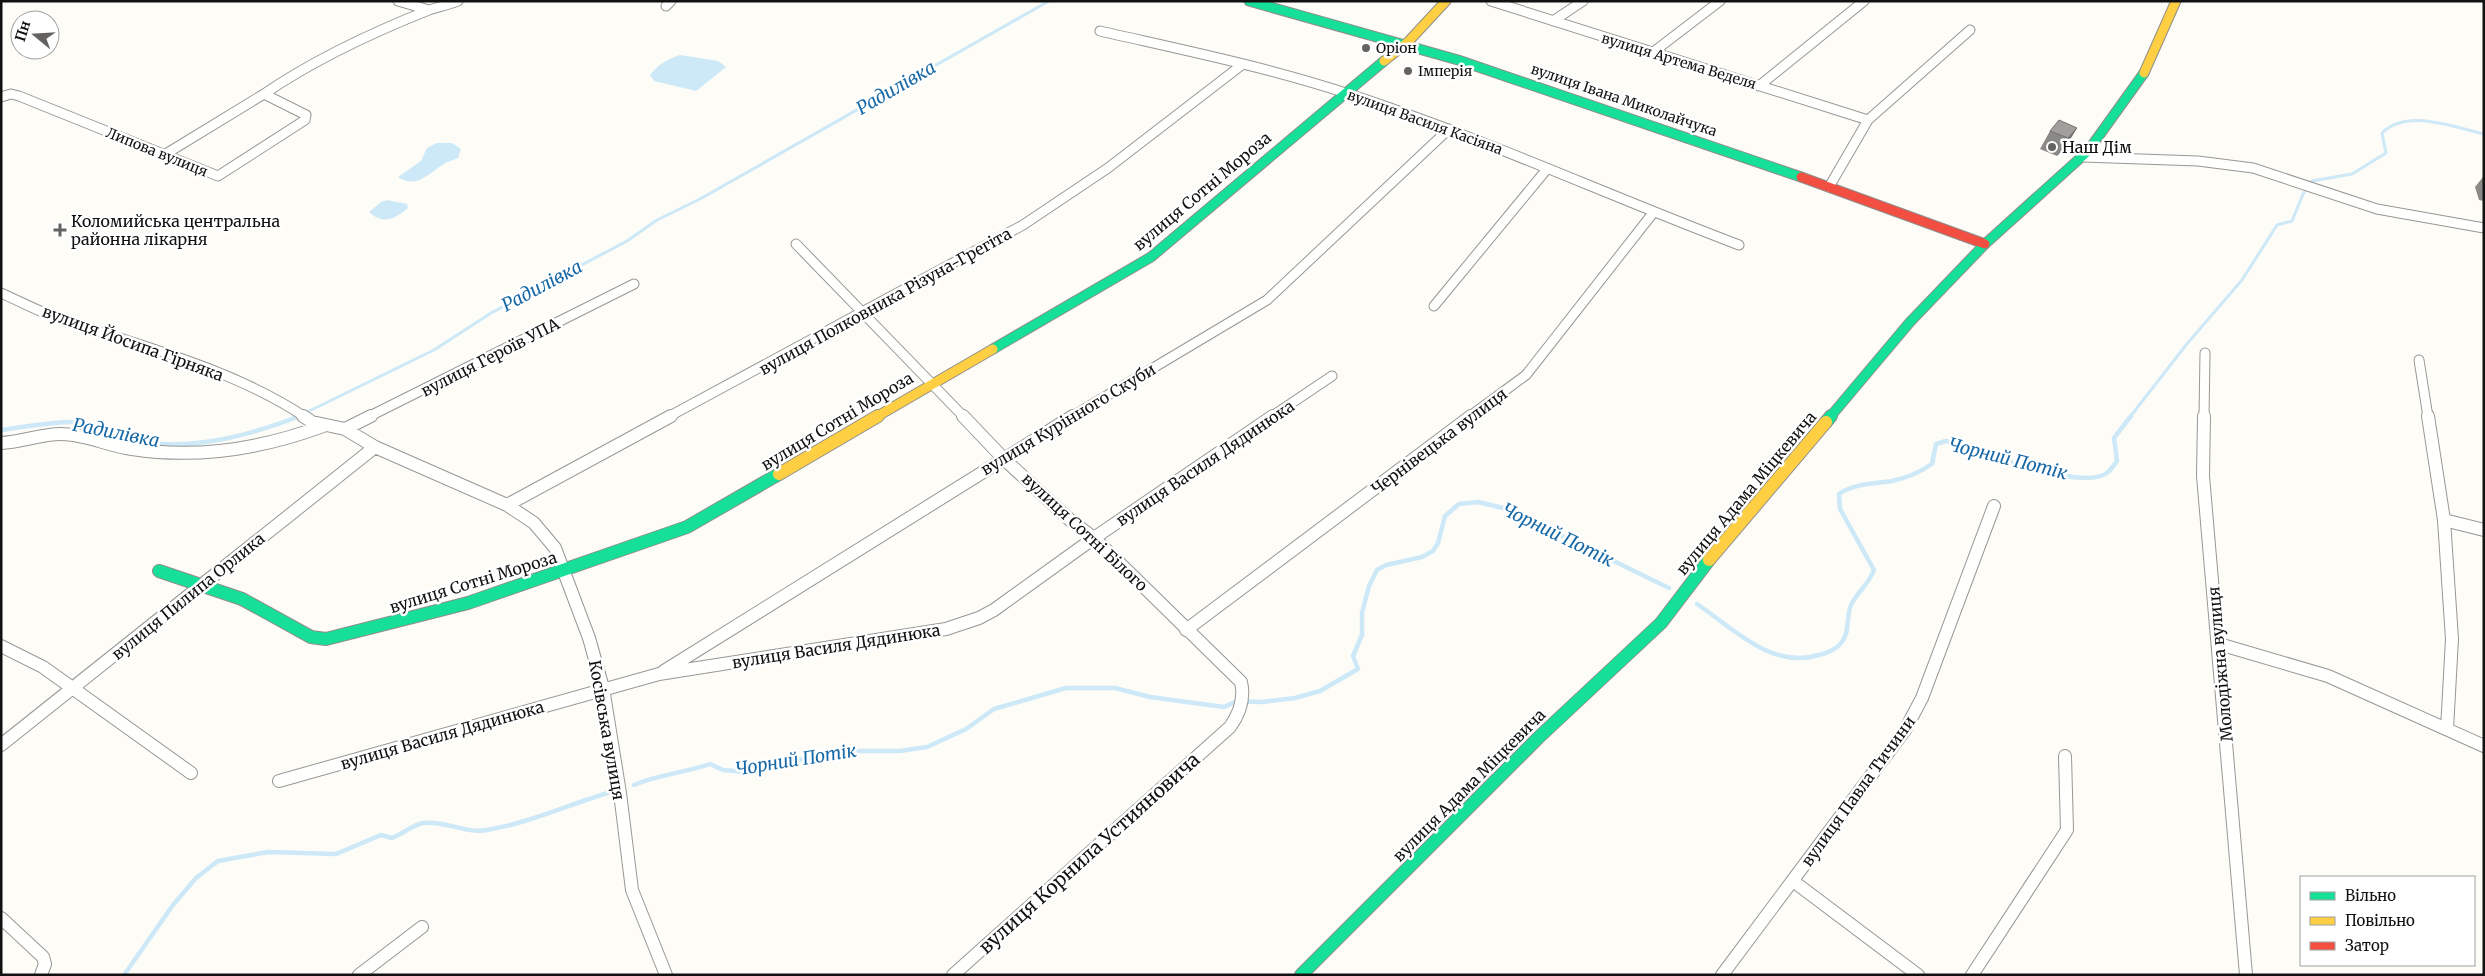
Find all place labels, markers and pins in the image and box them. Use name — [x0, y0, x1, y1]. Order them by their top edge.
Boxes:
place label: Оріон — [1376, 39, 1417, 57]
marker: Оріон — [1360, 42, 1372, 54]
place label: Імперія — [1418, 62, 1472, 80]
marker: Імперія — [1402, 65, 1414, 77]
place label: Наш Дім — [2062, 137, 2132, 157]
marker: Наш Дім — [2046, 141, 2058, 153]
place label: Коломийська центральна районна лікарня — [71, 211, 280, 249]
marker: Коломийська центральна районна лікарня — [53, 223, 67, 237]

